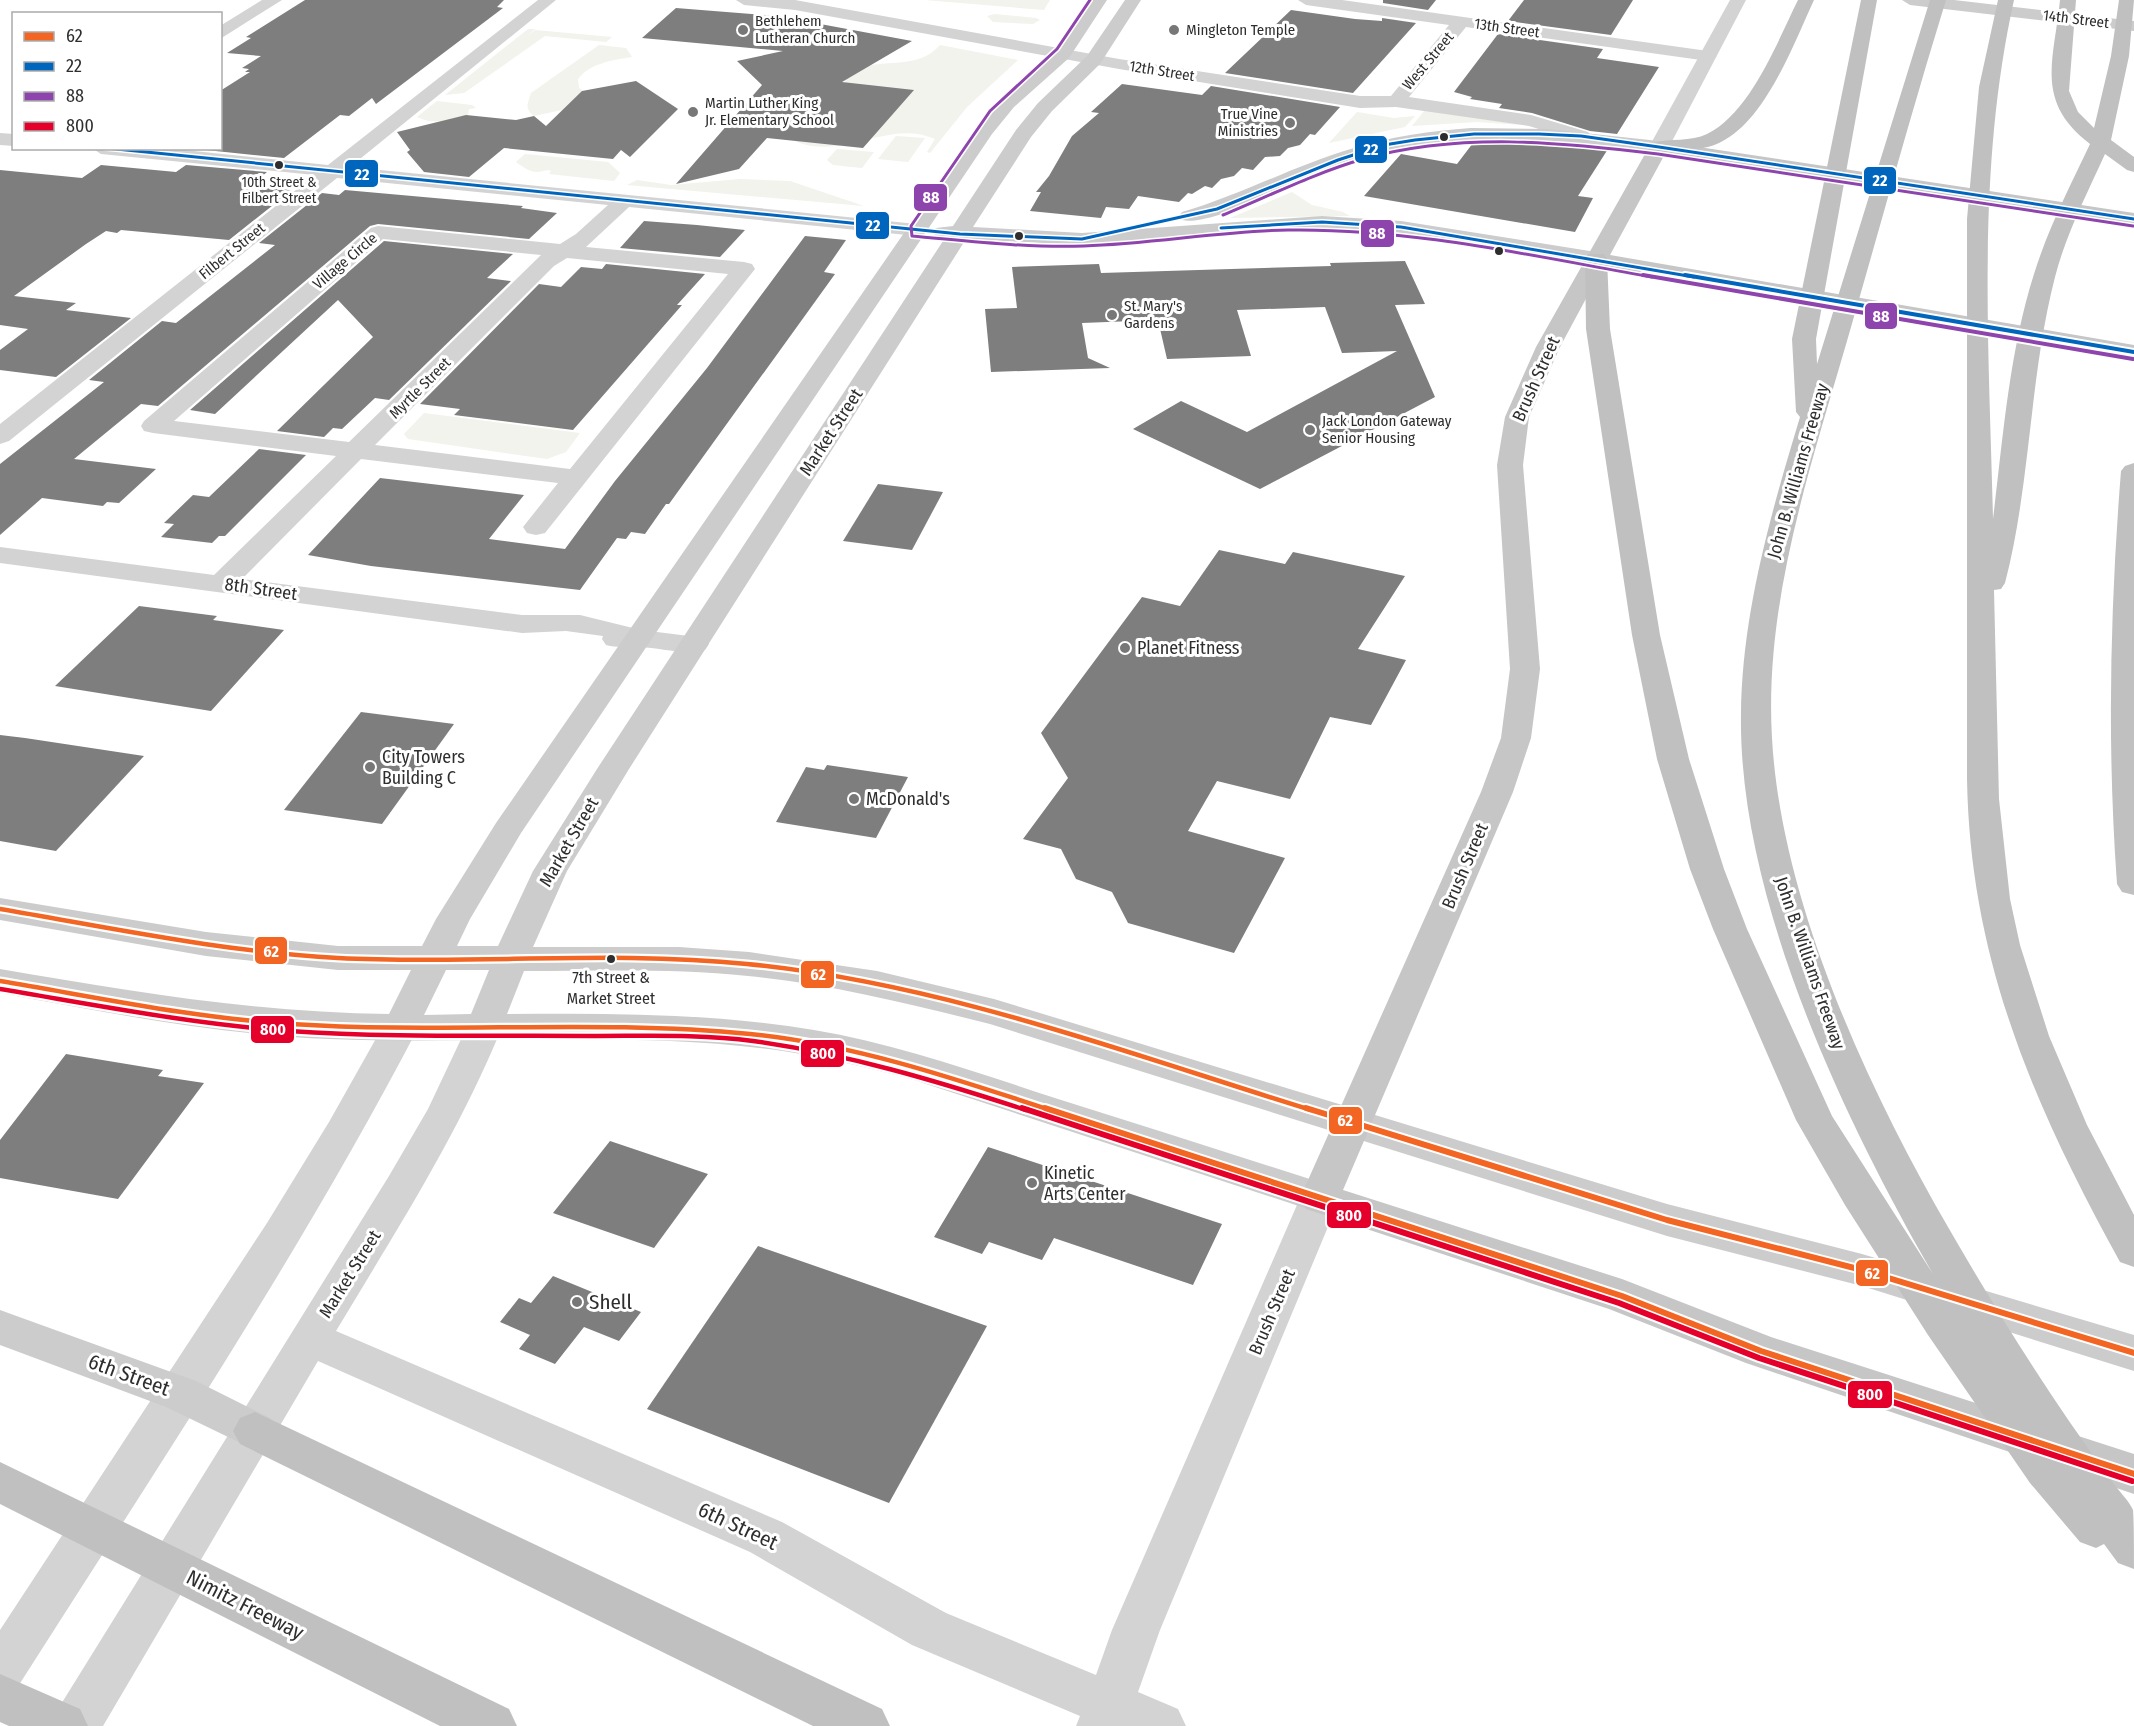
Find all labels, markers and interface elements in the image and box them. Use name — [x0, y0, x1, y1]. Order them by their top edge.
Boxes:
street label: 14th Street — [2042, 6, 2110, 32]
legend — [12, 12, 222, 150]
place label: Bethlehem Lutheran Church — [755, 12, 855, 47]
street label: 13th Street — [1473, 15, 1541, 42]
place label: Mingleton Temple — [1186, 21, 1295, 39]
marker: Bethlehem Lutheran Church — [736, 23, 750, 37]
marker: Mingleton Temple — [1167, 23, 1181, 37]
text: 62 — [66, 25, 83, 47]
street label: West Street — [1399, 28, 1458, 94]
text: 22 — [66, 55, 82, 77]
street label: 12th Street — [1128, 57, 1196, 85]
text: 88 — [66, 85, 84, 107]
place label: Martin Luther King Jr. Elementary School — [705, 94, 834, 129]
marker: Martin Luther King Jr. Elementary School — [686, 105, 700, 119]
place label: True Vine Ministries — [1218, 105, 1278, 140]
text: 800 — [66, 115, 94, 137]
marker: True Vine Ministries — [1283, 116, 1297, 130]
unlabelled marker — [1438, 131, 1450, 143]
line badge: 22 — [1354, 135, 1388, 164]
text: 22 — [1363, 140, 1379, 159]
marker: 10th Street & Filbert Street — [273, 159, 285, 171]
line badge: 22 — [344, 159, 379, 188]
text: 22 — [354, 165, 370, 184]
line badge: 22 — [1863, 166, 1897, 195]
text: 22 — [1872, 171, 1888, 190]
place label: 10th Street & Filbert Street — [241, 174, 317, 207]
line badge: 88 — [913, 183, 948, 212]
text: 88 — [923, 188, 940, 207]
line badge: 22 — [855, 211, 890, 240]
text: 22 — [865, 216, 881, 235]
street label: Filbert Street — [195, 219, 269, 283]
line badge: 88 — [1360, 219, 1395, 248]
text: 88 — [1369, 224, 1386, 243]
street label: Village Circle — [309, 229, 381, 293]
unlabelled marker — [1013, 230, 1025, 242]
unlabelled marker — [1493, 245, 1505, 257]
place label: St. Mary's Gardens — [1124, 297, 1182, 332]
line badge: 88 — [1864, 302, 1898, 330]
text: 88 — [1873, 307, 1890, 326]
marker: St. Mary's Gardens — [1105, 308, 1119, 322]
street label: Brush Street — [1507, 333, 1565, 425]
street label: Myrtle Street — [386, 354, 454, 422]
street label: John B. Williams Freeway — [1762, 381, 1834, 561]
street label: Market Street — [795, 384, 867, 480]
place label: Jack London Gateway Senior Housing — [1322, 412, 1452, 447]
marker: Jack London Gateway Senior Housing — [1303, 423, 1317, 437]
street label: 8th Street — [223, 573, 299, 605]
place label: Planet Fitness — [1137, 637, 1240, 659]
marker: Planet Fitness — [1118, 641, 1132, 655]
place label: City Towers Building C — [382, 746, 465, 789]
marker: City Towers Building C — [363, 760, 377, 774]
place label: McDonald's — [866, 788, 950, 810]
marker: McDonald's — [847, 792, 861, 806]
street label: Market Street — [535, 793, 603, 891]
street label: Brush Street — [1437, 820, 1493, 912]
street label: John B. Williams Freeway — [1770, 874, 1850, 1052]
line badge: 62 — [254, 936, 288, 965]
text: 62 — [263, 942, 279, 961]
marker: 7th Street & Market Street — [605, 953, 617, 965]
line badge: 62 — [800, 960, 835, 989]
text: 62 — [810, 965, 826, 984]
place label: 7th Street & Market Street — [567, 968, 656, 1008]
line badge: 800 — [250, 1015, 295, 1044]
text: 800 — [260, 1020, 286, 1039]
line badge: 800 — [800, 1039, 845, 1068]
text: 800 — [810, 1044, 836, 1063]
line badge: 62 — [1328, 1106, 1363, 1135]
text: 62 — [1337, 1111, 1353, 1130]
place label: Kinetic Arts Center — [1044, 1162, 1126, 1205]
marker: Kinetic Arts Center — [1025, 1176, 1039, 1190]
line badge: 800 — [1326, 1201, 1372, 1229]
text: 800 — [1336, 1206, 1362, 1225]
street label: Market Street — [314, 1226, 386, 1322]
line badge: 62 — [1855, 1259, 1889, 1287]
text: 62 — [1864, 1264, 1880, 1283]
street label: Brush Street — [1244, 1266, 1300, 1358]
place label: Shell — [589, 1289, 632, 1315]
marker: Shell — [570, 1295, 584, 1309]
street label: 6th Street — [85, 1348, 173, 1402]
line badge: 800 — [1847, 1380, 1893, 1409]
text: 800 — [1857, 1385, 1883, 1404]
street label: 6th Street — [694, 1496, 782, 1556]
street label: Nimitz Freeway — [182, 1564, 309, 1646]

